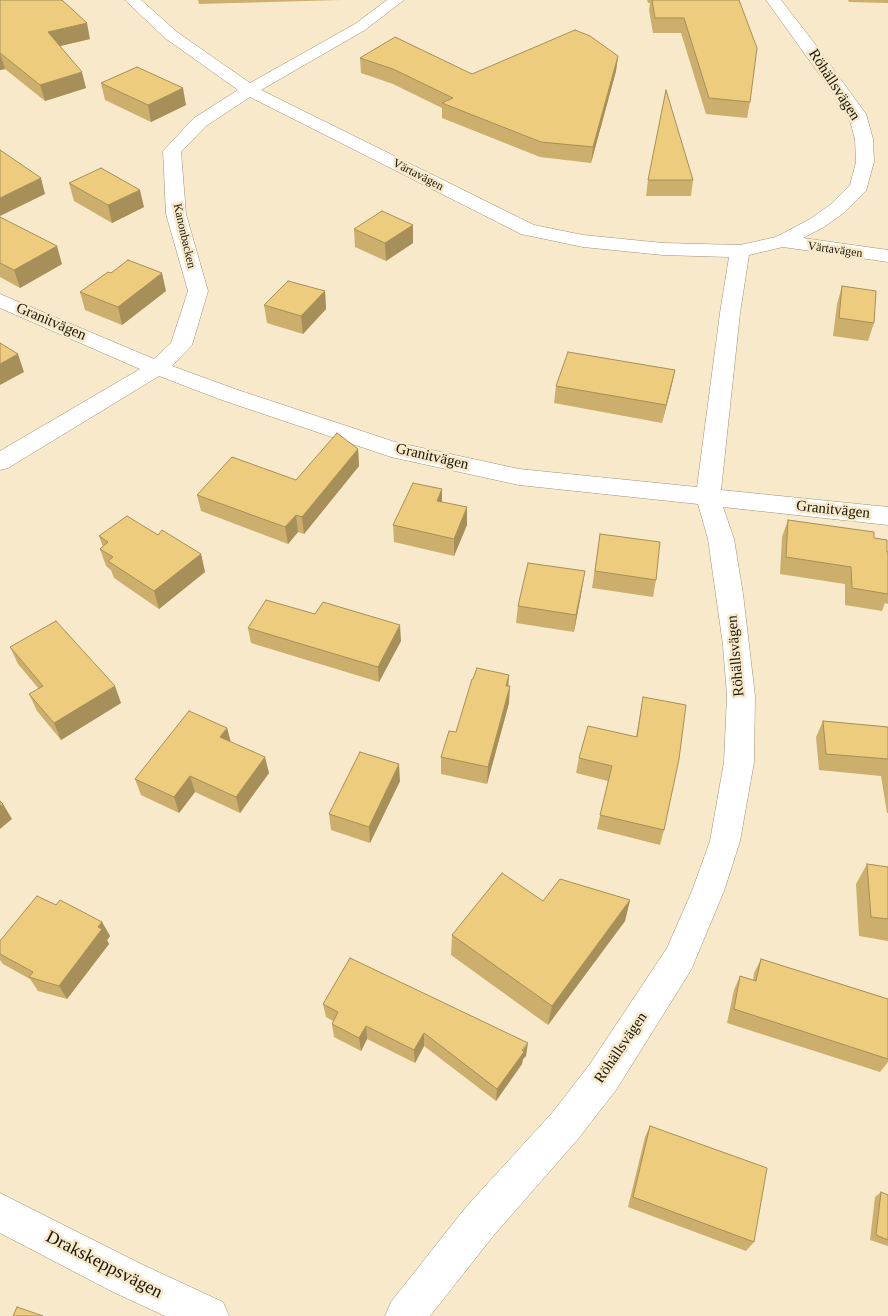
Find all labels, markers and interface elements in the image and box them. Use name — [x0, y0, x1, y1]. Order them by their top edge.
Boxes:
street label: Röhällsvägen — [804, 46, 864, 124]
street label: Värtavägen — [390, 156, 446, 194]
street label: Kanonbacken — [170, 202, 198, 270]
street label: Värtavägen — [807, 239, 863, 261]
street label: Granitvägen — [13, 299, 89, 345]
street label: Granitvägen — [394, 440, 470, 474]
street label: Granitvägen — [795, 497, 871, 523]
street label: Röhällsvägen — [723, 615, 749, 697]
street label: Röhällsvägen — [591, 1009, 651, 1087]
street label: Drakskeppsvägen — [42, 1226, 166, 1304]

